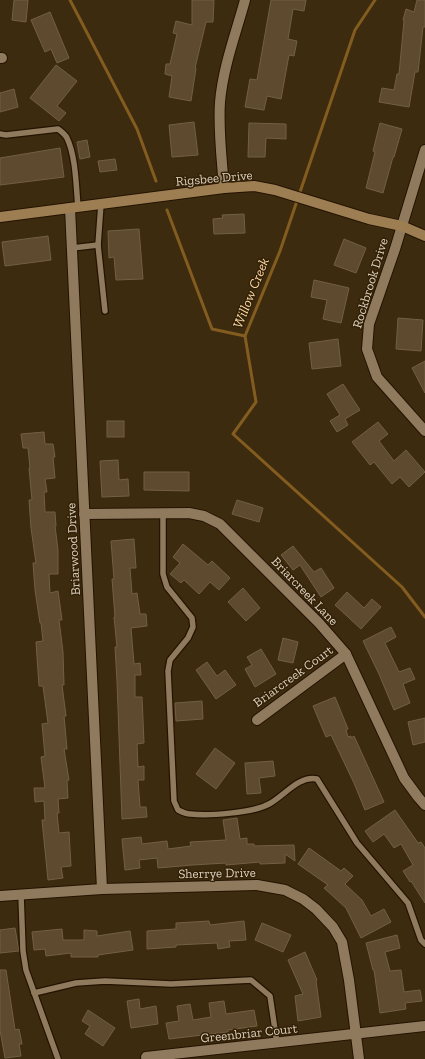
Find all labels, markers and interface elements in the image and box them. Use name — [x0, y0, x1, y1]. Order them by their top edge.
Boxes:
street label: Rigsbee Drive — [175, 167, 253, 189]
street label: Rockbrook Drive — [349, 236, 391, 330]
water label: Willow Creek — [229, 255, 273, 331]
street label: Briarwood Drive — [63, 502, 83, 596]
street label: Briarcreek Lane — [269, 554, 341, 628]
street label: Briarcreek Court — [250, 642, 336, 710]
street label: Sherrye Drive — [178, 865, 256, 881]
street label: Greenbriar Court — [200, 1020, 298, 1046]

